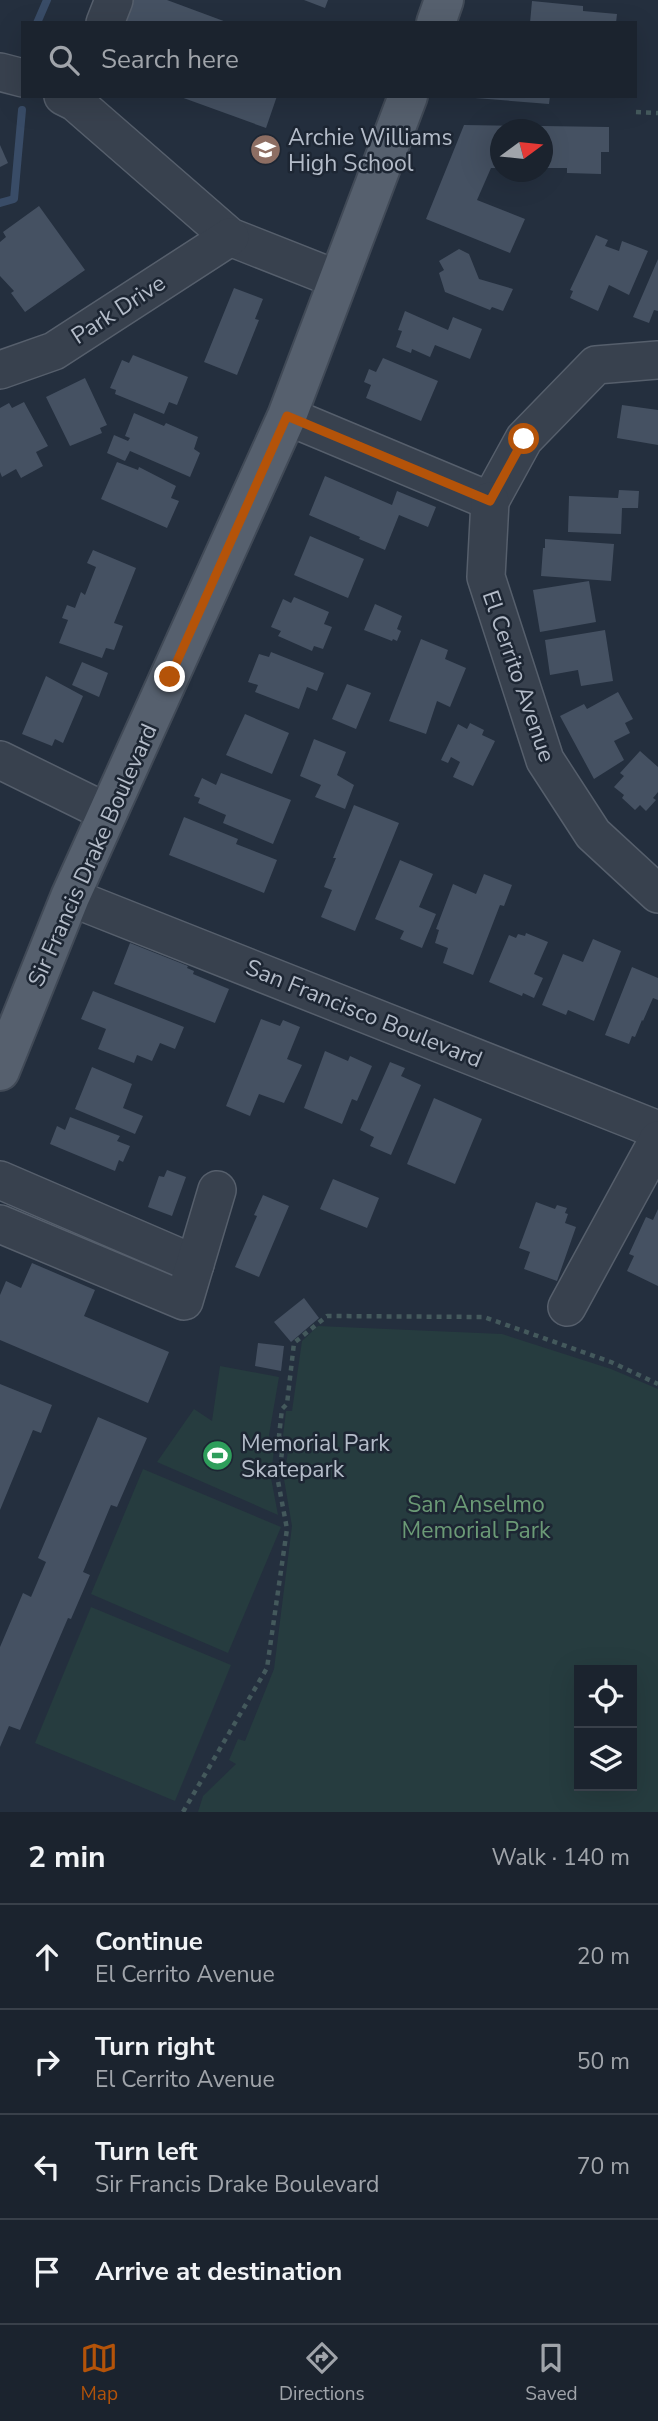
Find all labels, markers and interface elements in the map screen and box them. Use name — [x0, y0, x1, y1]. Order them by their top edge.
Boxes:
search box — [21, 21, 637, 98]
icon: search — [45, 41, 83, 79]
text: Search here — [101, 42, 239, 77]
north arrow — [490, 119, 553, 182]
place label: Archie Williams High School — [288, 122, 453, 179]
school or university icon: Archie Williams High School — [248, 133, 282, 167]
street label: Park Drive — [65, 267, 171, 351]
route start — [508, 423, 539, 454]
street label: El Cerrito Avenue — [475, 586, 562, 766]
route end — [154, 661, 185, 692]
street label: Sir Francis Drake Boulevard — [20, 719, 164, 991]
street label: San Francisco Boulevard — [241, 952, 487, 1075]
place label: Memorial Park Skatepark — [241, 1428, 390, 1485]
sports icon: Memorial Park Skatepark — [201, 1439, 235, 1473]
park label: San Anselmo Memorial Park — [402, 1489, 551, 1546]
map controls — [574, 1665, 637, 1791]
button: locate — [574, 1665, 637, 1728]
button: layers — [574, 1728, 637, 1791]
text: 2 min — [28, 1837, 106, 1878]
text: Walk · 140 m — [491, 1842, 630, 1873]
text: Continue — [95, 1924, 203, 1959]
icon: ahead — [28, 1938, 66, 1976]
text: 20 m — [577, 1941, 630, 1972]
text: El Cerrito Avenue — [95, 1959, 275, 1990]
text: Turn right — [95, 2029, 214, 2064]
icon: right — [28, 2043, 66, 2081]
text: 50 m — [577, 2046, 630, 2077]
text: El Cerrito Avenue — [95, 2064, 275, 2095]
text: Turn left — [95, 2134, 198, 2169]
icon: left — [28, 2148, 66, 2186]
text: 70 m — [577, 2151, 630, 2182]
text: Sir Francis Drake Boulevard — [95, 2169, 379, 2200]
icon: arrive — [28, 2253, 66, 2291]
text: Arrive at destination — [95, 2254, 342, 2289]
tab: Map — [80, 2339, 118, 2407]
tab: Directions — [279, 2339, 365, 2407]
tab: Saved — [525, 2339, 578, 2407]

